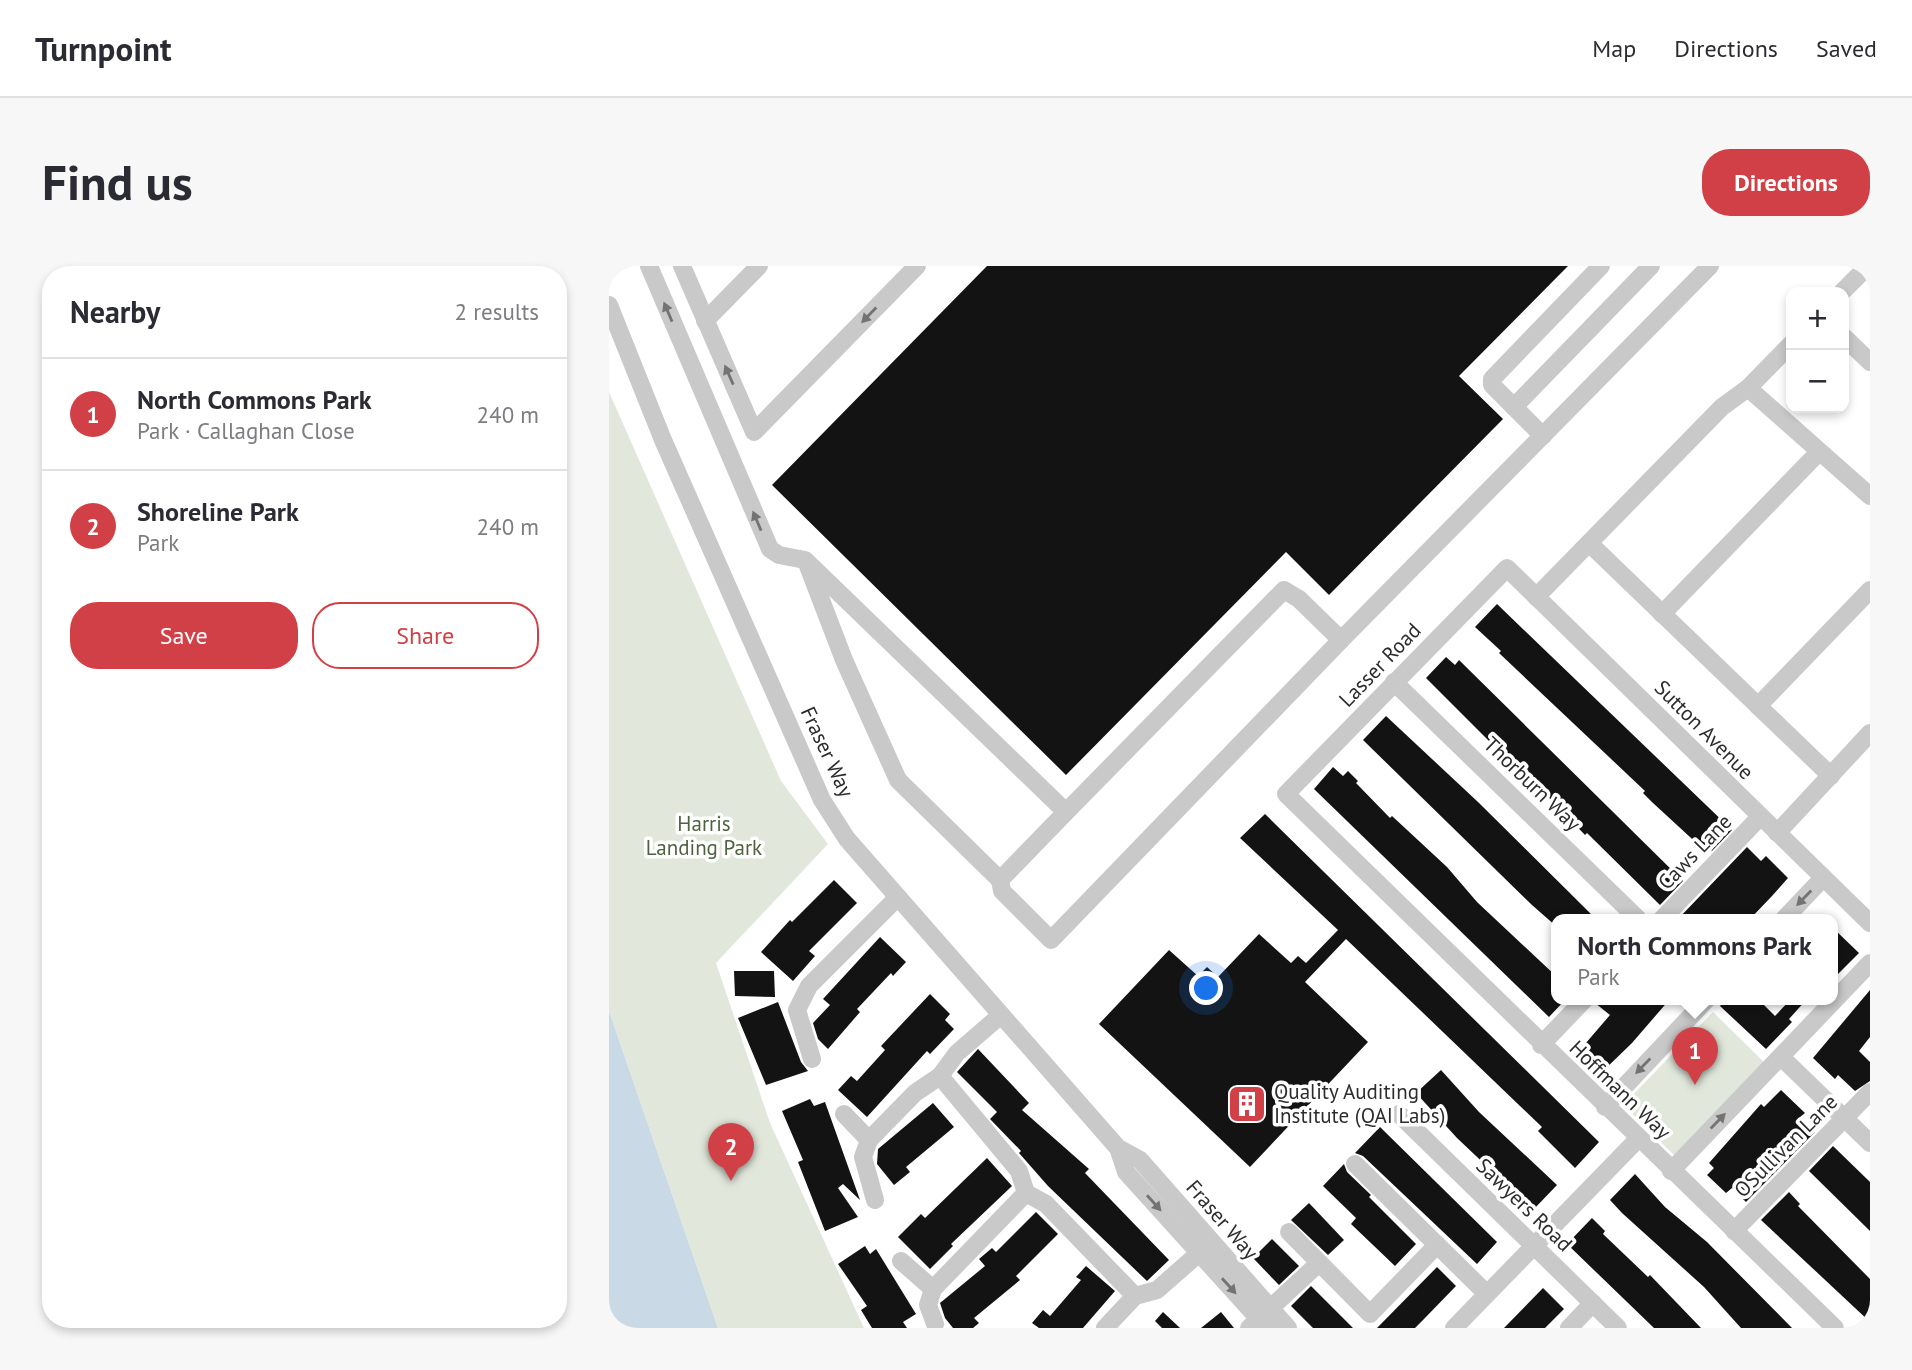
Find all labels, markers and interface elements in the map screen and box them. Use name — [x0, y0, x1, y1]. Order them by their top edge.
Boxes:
text: Turnpoint — [35, 27, 172, 70]
text: Map — [1592, 33, 1636, 64]
text: Directions — [1674, 33, 1778, 64]
text: Saved — [1816, 33, 1877, 64]
button: Directions — [1702, 149, 1870, 216]
text: Find us — [42, 150, 193, 214]
map controls — [1786, 287, 1849, 413]
button: + — [1786, 287, 1849, 350]
text: Nearby — [70, 292, 160, 331]
text: 2 results — [455, 297, 539, 326]
one-way arrow — [663, 301, 674, 322]
one-way arrow — [861, 306, 878, 323]
button: − — [1786, 350, 1849, 413]
one-way arrow — [723, 365, 735, 385]
text: North Commons Park — [137, 383, 371, 416]
text: 1 — [86, 400, 100, 429]
text: 240 m — [477, 400, 539, 429]
text: Park · Callaghan Close — [137, 416, 355, 445]
text: Shoreline Park — [137, 495, 299, 528]
one-way arrow — [751, 511, 762, 532]
text: 2 — [86, 512, 100, 541]
text: 240 m — [477, 512, 539, 541]
text: Park — [137, 528, 179, 557]
button: Save — [70, 602, 298, 669]
button: Share — [312, 602, 539, 669]
street label: Lasser Road — [1333, 617, 1426, 712]
street label: Sutton Avenue — [1649, 674, 1760, 785]
street label: Fraser Way — [795, 702, 860, 802]
street label: Thorburn Way — [1478, 731, 1587, 837]
street label: Caws Lane — [1652, 808, 1737, 895]
park label: Harris Landing Park — [646, 810, 762, 861]
one-way arrow — [1795, 890, 1812, 907]
popup — [1551, 914, 1838, 1005]
text: North Commons Park — [1577, 929, 1812, 962]
text: Park — [1577, 962, 1620, 991]
your location — [1189, 971, 1223, 1005]
pin: 1 — [1672, 1027, 1718, 1085]
street label: Hoffmann Way — [1564, 1034, 1677, 1145]
one-way arrow — [1635, 1058, 1652, 1075]
place label: Quality Auditing Institute (QAI Labs) — [1274, 1078, 1445, 1129]
building icon: Quality Auditing Institute (QAI Labs) — [1226, 1083, 1268, 1125]
street label: OSullivan Lane — [1728, 1088, 1843, 1203]
one-way arrow — [1710, 1113, 1727, 1130]
pin: 2 — [708, 1123, 754, 1181]
street label: Sawyers Road — [1471, 1152, 1578, 1257]
street label: Fraser Way — [1180, 1174, 1265, 1265]
one-way arrow — [1146, 1194, 1162, 1212]
one-way arrow — [1221, 1277, 1237, 1295]

